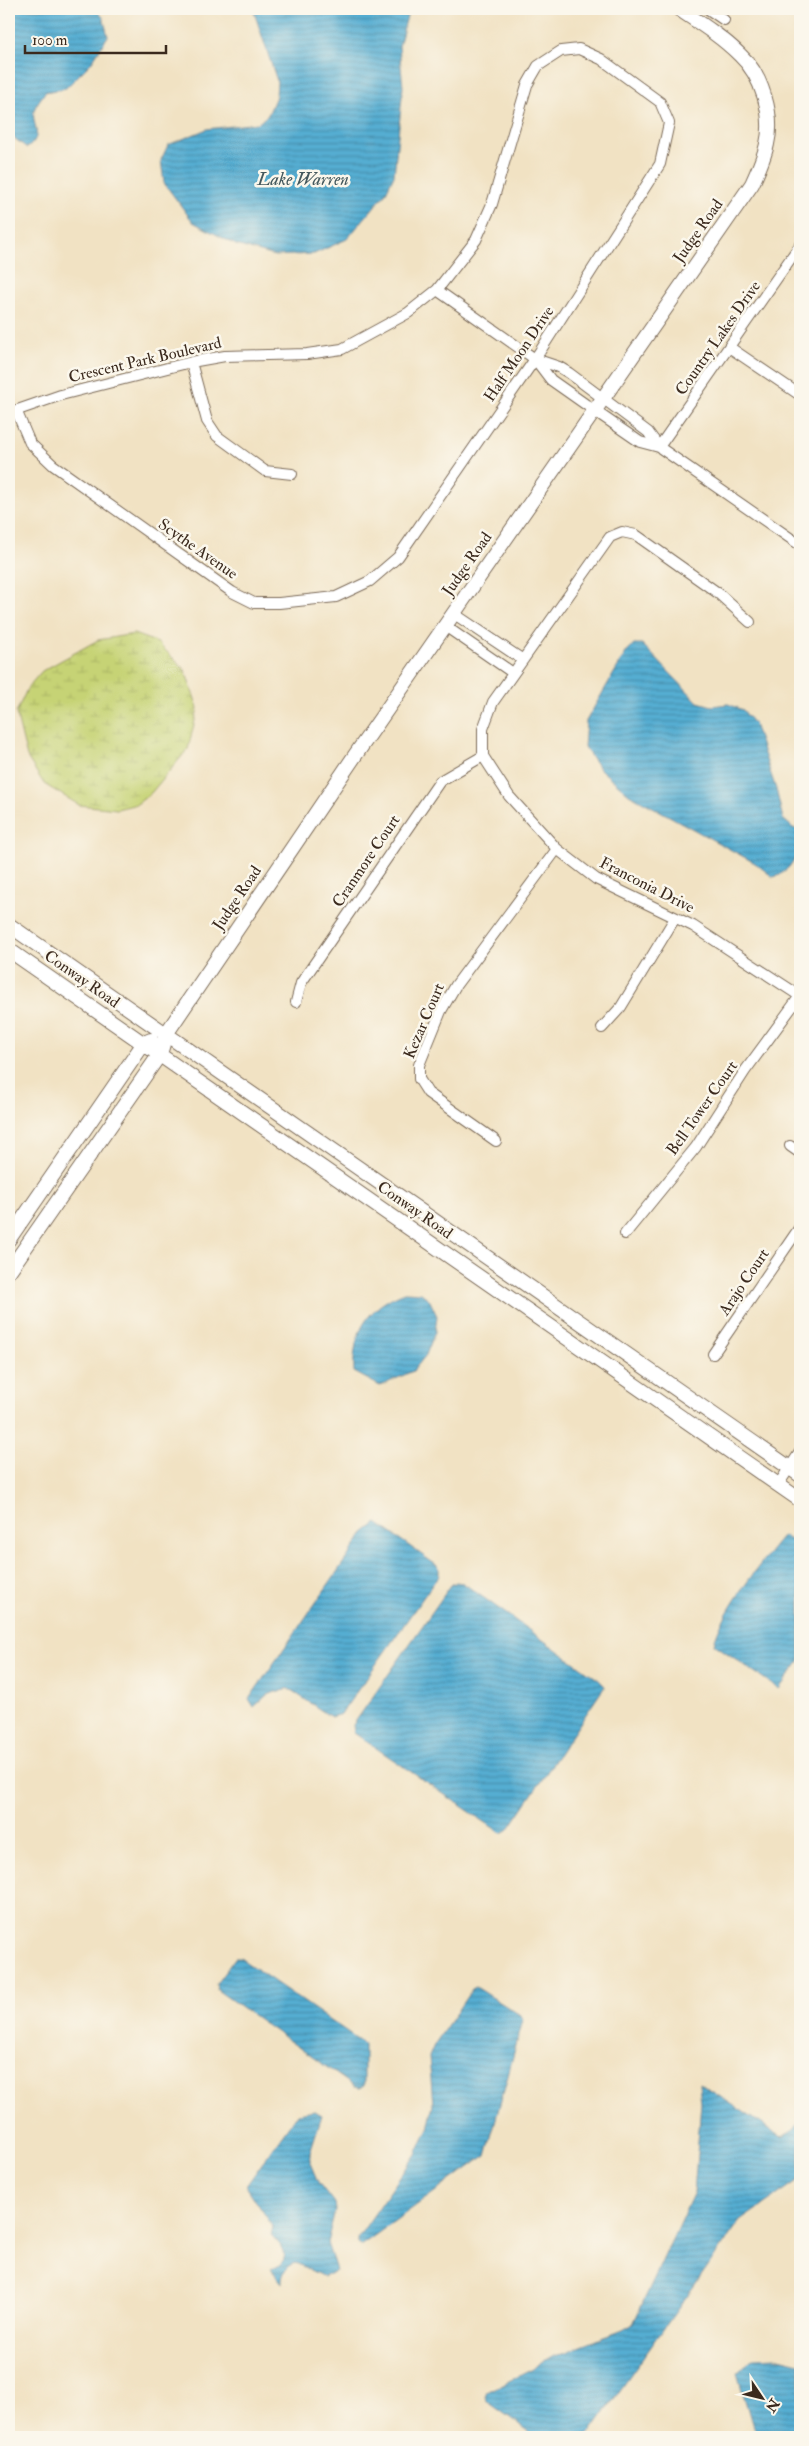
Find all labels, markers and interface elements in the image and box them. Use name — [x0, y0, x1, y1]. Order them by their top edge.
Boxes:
scale bar — [25, 22, 166, 54]
text: 100 m — [32, 31, 68, 50]
water label: Lake Warren — [256, 168, 349, 191]
street label: Judge Road — [668, 195, 728, 268]
street label: Country Lakes Drive — [671, 277, 765, 399]
street label: Half Moon Drive — [480, 302, 559, 406]
street label: Crescent Park Boulevard — [67, 333, 224, 387]
street label: Scythe Avenue — [154, 514, 242, 584]
street label: Judge Road — [437, 528, 497, 601]
street label: Cranmore Court — [328, 811, 404, 911]
street label: Franconia Drive — [596, 853, 698, 918]
street label: Judge Road — [208, 862, 267, 936]
street label: Conway Road — [40, 946, 124, 1012]
street label: Kezar Court — [399, 980, 449, 1062]
street label: Bell Tower Court — [662, 1057, 742, 1159]
street label: Conway Road — [373, 1177, 457, 1243]
street label: Arajo Court — [714, 1245, 774, 1320]
north arrow — [736, 2374, 786, 2424]
text: N — [761, 2394, 783, 2416]

